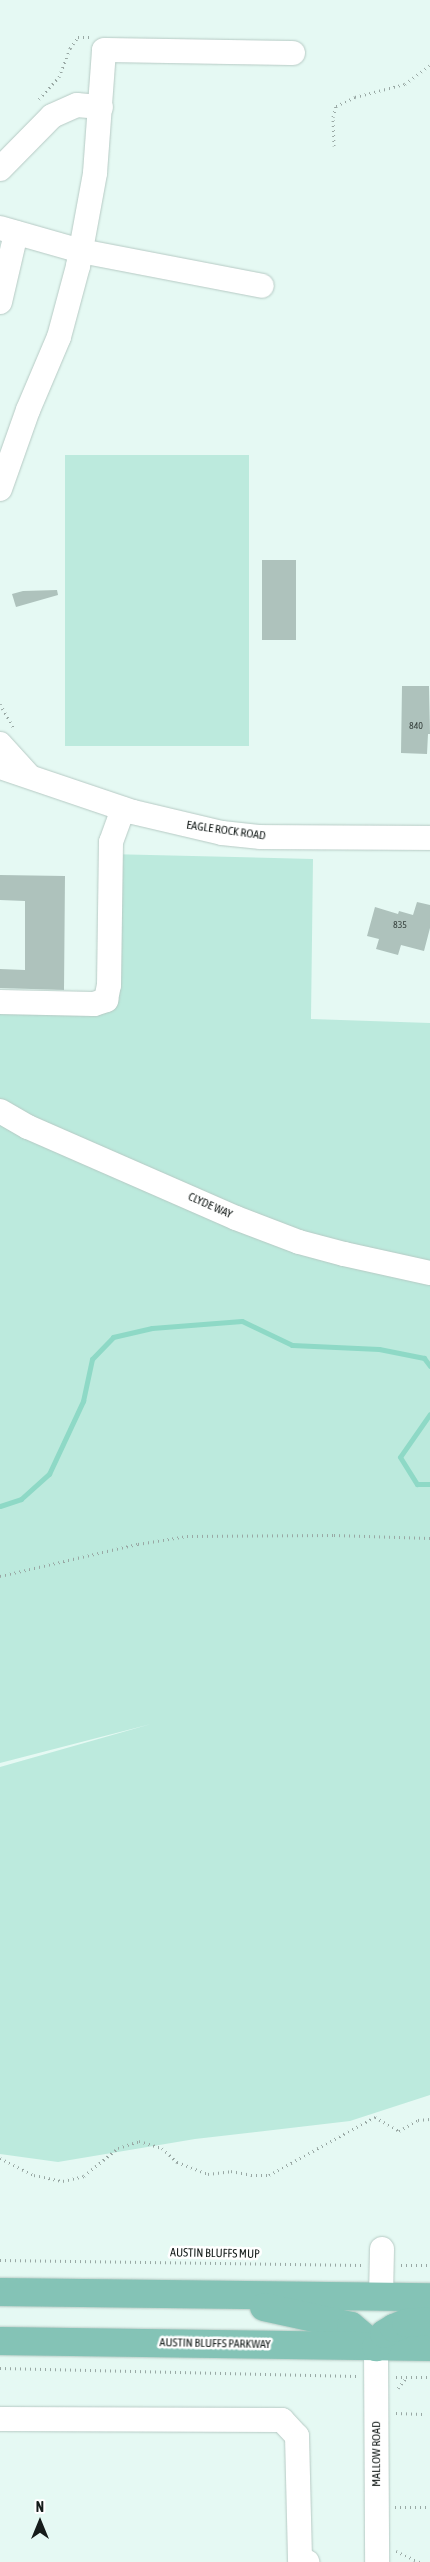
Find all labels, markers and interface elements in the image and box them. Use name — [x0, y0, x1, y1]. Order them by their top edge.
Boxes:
house number: 840 — [409, 720, 423, 732]
street label: EAGLE ROCK ROAD — [185, 818, 267, 844]
house number: 835 — [393, 919, 407, 931]
street label: CLYDE WAY — [186, 1190, 234, 1222]
street label: AUSTIN BLUFFS MUP — [170, 2246, 260, 2262]
street label: AUSTIN BLUFFS PARKWAY — [159, 2336, 271, 2352]
street label: MALLOW ROAD — [370, 2421, 384, 2487]
north arrow — [15, 2497, 65, 2547]
text: N — [36, 2499, 44, 2515]

